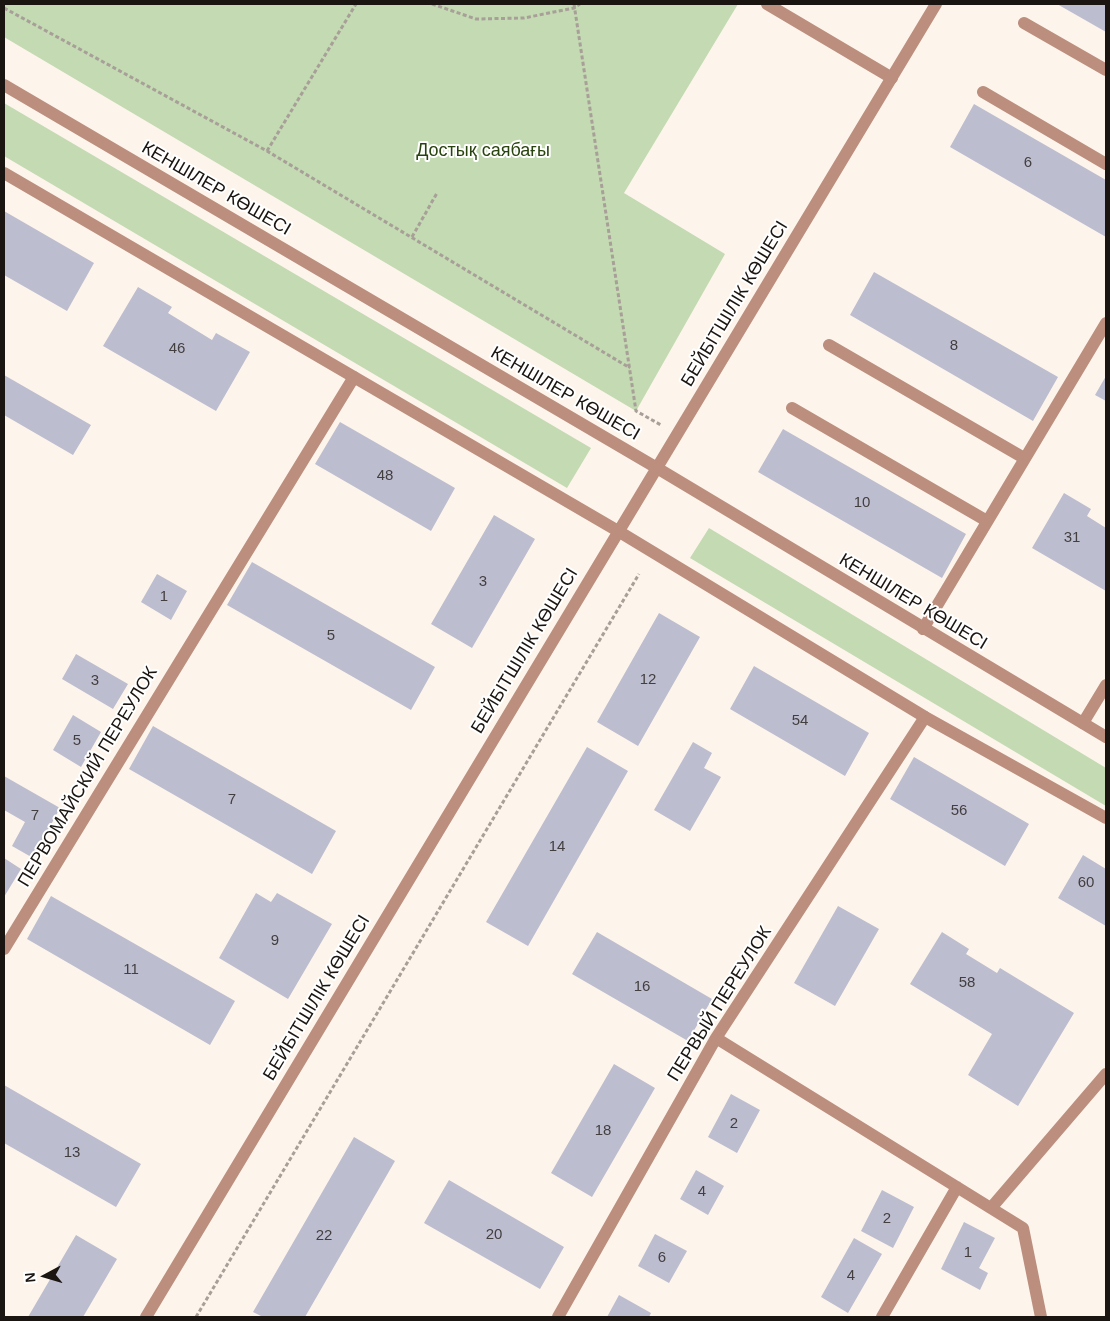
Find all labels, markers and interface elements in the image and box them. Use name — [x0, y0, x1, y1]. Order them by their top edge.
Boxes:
street label: КЕНШІЛЕР КӨШЕСІ — [138, 137, 294, 241]
park label: Достық саябағы — [416, 140, 550, 162]
house number: 6 — [1024, 154, 1032, 172]
street label: БЕЙБІТШІЛІК КӨШЕСІ — [677, 217, 793, 391]
house number: 8 — [950, 337, 958, 355]
house number: 46 — [169, 340, 185, 358]
street label: КЕНШІЛЕР КӨШЕСІ — [487, 342, 643, 446]
house number: 48 — [377, 467, 393, 485]
house number: 10 — [854, 494, 870, 512]
house number: 31 — [1064, 529, 1080, 547]
street label: КЕНШІЛЕР КӨШЕСІ — [835, 549, 991, 655]
street label: БЕЙБІТШІЛІК КӨШЕСІ — [467, 564, 583, 738]
house number: 3 — [479, 573, 487, 591]
house number: 1 — [160, 588, 168, 606]
house number: 5 — [327, 627, 335, 645]
street label: ПЕРВОМАЙСКИЙ ПЕРЕУЛОК — [14, 663, 162, 891]
house number: 12 — [640, 671, 656, 689]
house number: 3 — [91, 672, 99, 690]
house number: 54 — [792, 712, 808, 730]
house number: 5 — [73, 732, 81, 750]
house number: 7 — [228, 791, 236, 809]
house number: 56 — [951, 802, 967, 820]
house number: 7 — [31, 807, 39, 825]
house number: 14 — [549, 838, 565, 856]
house number: 60 — [1078, 874, 1094, 892]
street label: БЕЙБІТШІЛІК КӨШЕСІ — [259, 911, 375, 1085]
street label: ПЕРВЫЙ ПЕРЕУЛОК — [663, 922, 777, 1086]
house number: 9 — [271, 932, 279, 950]
house number: 11 — [123, 961, 139, 979]
house number: 58 — [959, 974, 975, 992]
house number: 16 — [634, 978, 650, 996]
house number: 2 — [730, 1115, 738, 1133]
house number: 18 — [595, 1122, 611, 1140]
house number: 13 — [64, 1144, 80, 1162]
house number: 4 — [698, 1183, 706, 1201]
house number: 2 — [883, 1210, 891, 1228]
house number: 20 — [486, 1226, 502, 1244]
house number: 22 — [316, 1227, 332, 1245]
house number: 1 — [964, 1244, 972, 1262]
house number: 6 — [658, 1249, 666, 1267]
north arrow — [20, 1251, 70, 1301]
house number: 4 — [847, 1267, 855, 1285]
text: N — [22, 1272, 39, 1283]

